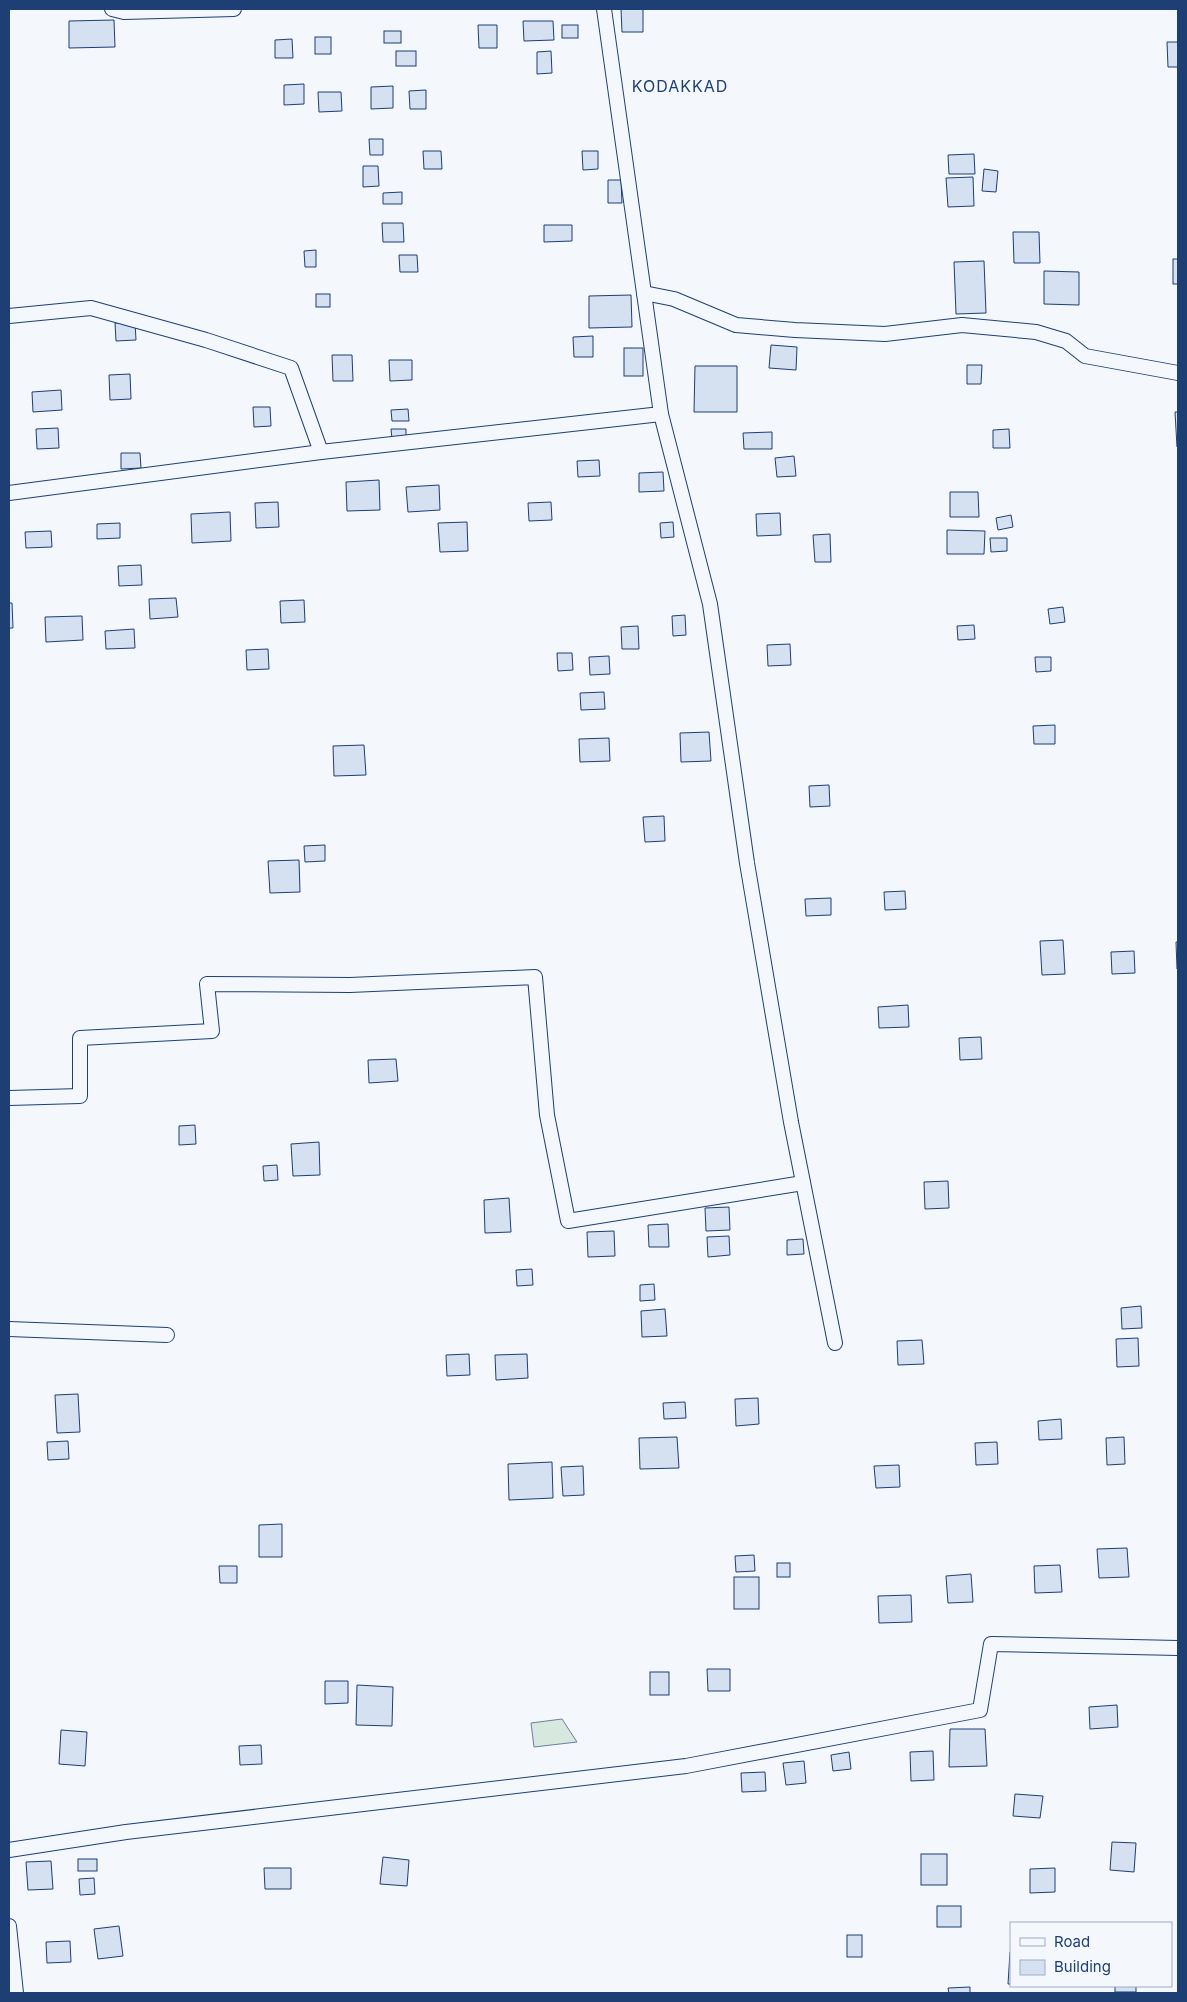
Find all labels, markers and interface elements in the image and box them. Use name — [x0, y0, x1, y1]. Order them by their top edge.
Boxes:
district label: KODAKKAD — [632, 76, 728, 96]
legend — [1010, 1922, 1172, 1987]
text: Road — [1054, 1932, 1090, 1951]
text: Building — [1054, 1957, 1111, 1976]

